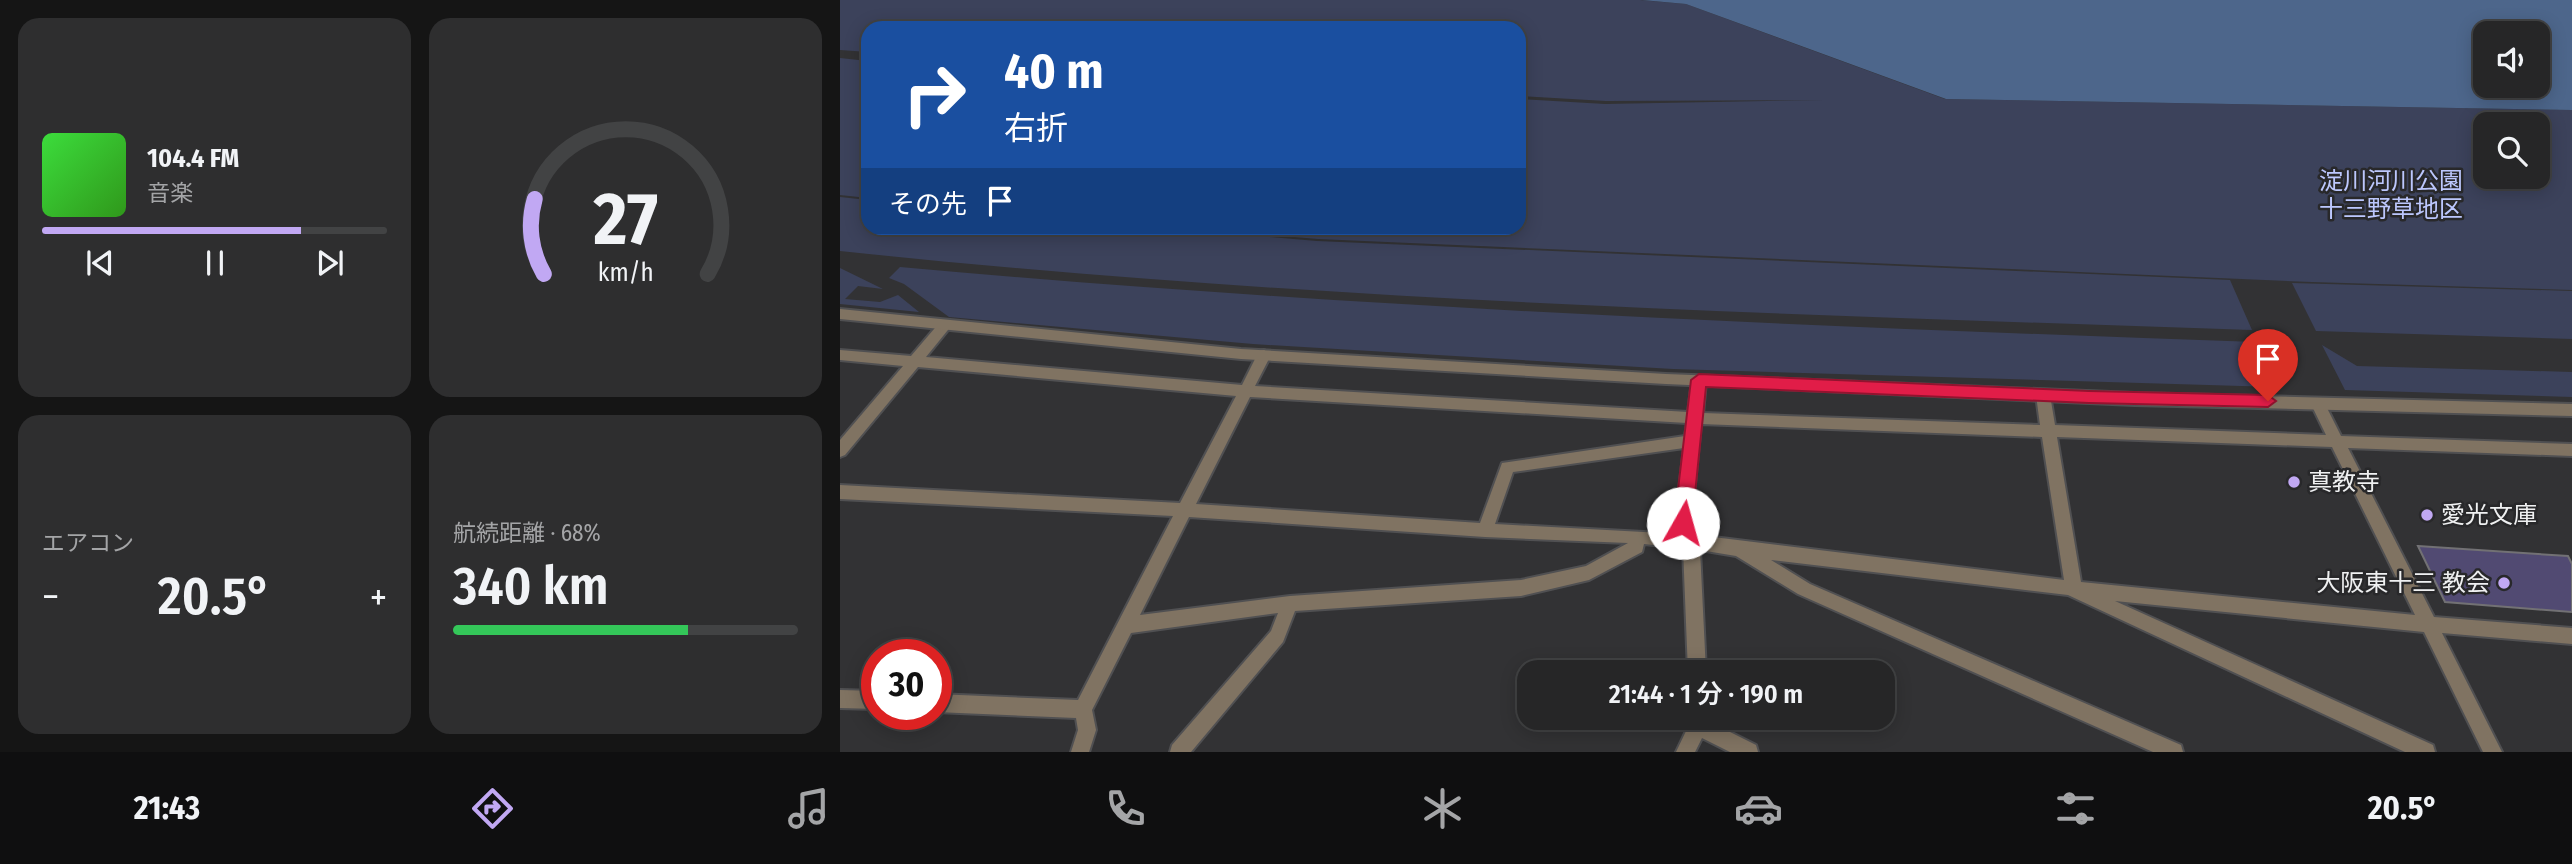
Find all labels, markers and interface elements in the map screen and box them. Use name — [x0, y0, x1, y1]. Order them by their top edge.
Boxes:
map controls — [2473, 21, 2550, 189]
button: sound — [2473, 21, 2550, 98]
text: 40 m — [1004, 42, 1104, 101]
icon: right — [889, 49, 980, 140]
text: 右折 — [1004, 109, 1068, 147]
button: search — [2473, 112, 2550, 189]
text: 104.4 FM — [147, 143, 239, 174]
park label: 淀川河川公園 十三野草地区 — [2319, 167, 2463, 223]
text: 27 — [592, 176, 658, 263]
text: 音楽 — [147, 179, 193, 207]
icon: arrive — [981, 182, 1019, 220]
text: その先 — [889, 189, 967, 220]
icon: previous — [81, 244, 119, 282]
icon: pause — [196, 244, 234, 282]
icon: next — [311, 244, 349, 282]
text: km/h — [598, 258, 653, 288]
pin — [2238, 329, 2298, 401]
icon: arrive — [2249, 340, 2287, 378]
place label: 真教寺 — [2308, 468, 2380, 496]
marker: 真教寺 — [2286, 474, 2302, 490]
position arrow — [1646, 486, 1720, 560]
place label: 愛光文庫 — [2441, 501, 2537, 529]
marker: 愛光文庫 — [2419, 507, 2435, 523]
text: 航続距離 · 68% — [453, 519, 601, 547]
text: エアコン — [42, 529, 134, 557]
text: 340 km — [453, 555, 608, 618]
text: 20.5° — [158, 565, 271, 628]
place label: 大阪東十三 教会 — [2316, 569, 2490, 597]
text: − — [42, 574, 59, 620]
text: + — [370, 574, 387, 620]
marker: 大阪東十三 教会 — [2496, 575, 2512, 591]
speed limit sign: 30 — [861, 639, 952, 730]
text: 21:44 · 1 分 · 190 m — [1609, 679, 1803, 710]
icon: directions — [468, 784, 517, 833]
icon: music — [784, 784, 833, 833]
icon: phone — [1101, 784, 1150, 833]
icon: climate — [1418, 784, 1467, 833]
icon: car — [1734, 784, 1783, 833]
icon: filters — [2051, 784, 2100, 833]
text: 21:43 — [134, 789, 200, 827]
text: 20.5° — [2368, 789, 2438, 827]

